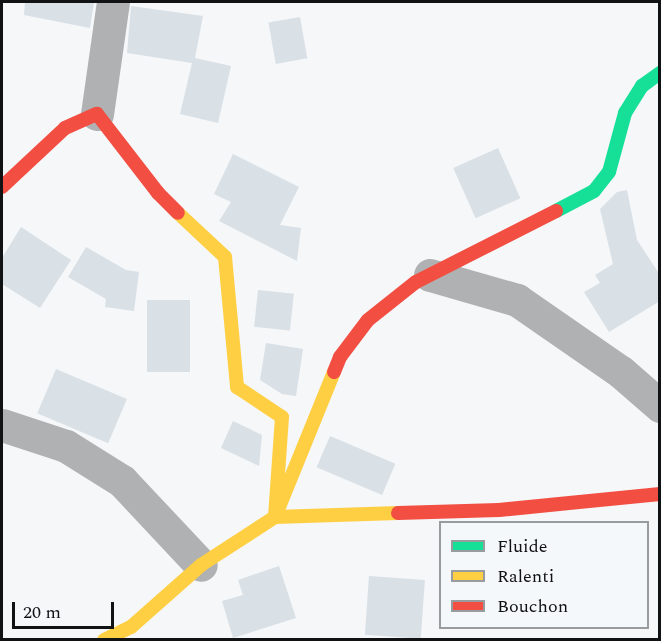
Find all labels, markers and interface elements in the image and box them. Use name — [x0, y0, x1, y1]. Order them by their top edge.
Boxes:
legend — [439, 521, 649, 629]
text: Fluide — [497, 533, 548, 560]
text: Ralenti — [497, 563, 554, 590]
scale bar — [15, 590, 117, 628]
text: Bouchon — [497, 593, 568, 620]
text: 20 m — [23, 599, 61, 626]

